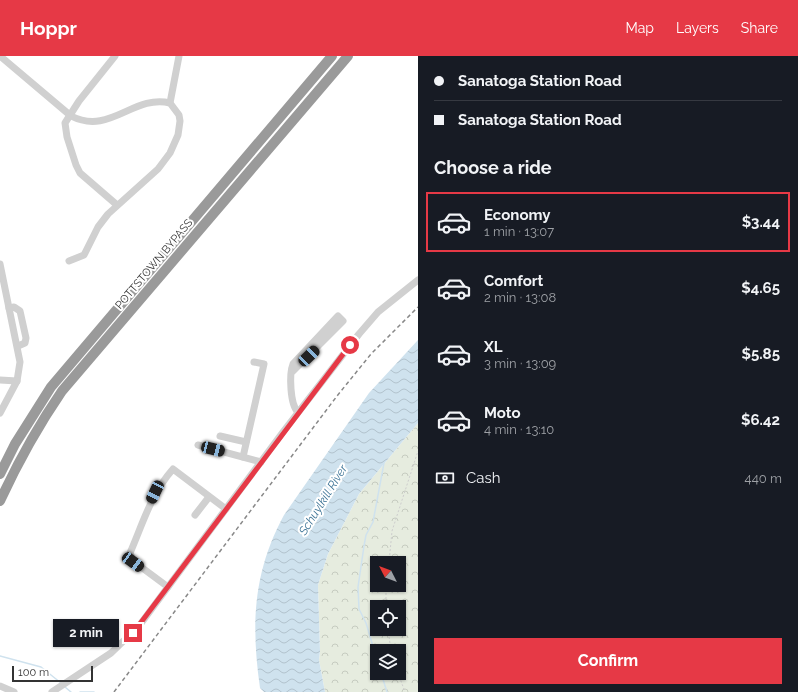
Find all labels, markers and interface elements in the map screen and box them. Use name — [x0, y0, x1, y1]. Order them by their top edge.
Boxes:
text: Hoppr — [20, 17, 77, 39]
text: Map — [626, 20, 654, 36]
text: Layers — [676, 20, 719, 36]
text: Share — [741, 20, 778, 36]
text: Sanatoga Station Road — [458, 72, 622, 90]
text: Sanatoga Station Road — [458, 111, 622, 129]
text: Choose a ride — [434, 157, 552, 178]
icon: car — [436, 204, 472, 240]
text: Economy — [484, 206, 551, 224]
text: $3.44 — [742, 213, 780, 231]
street label: POTTSTOWN BYPASS — [113, 216, 196, 312]
text: 1 min · 13:07 — [484, 224, 554, 239]
icon: car — [436, 270, 472, 306]
text: Comfort — [484, 272, 543, 290]
text: $4.65 — [741, 279, 780, 297]
text: 2 min · 13:08 — [484, 290, 556, 305]
route start — [341, 336, 359, 354]
icon: car — [436, 336, 472, 372]
text: XL — [484, 338, 502, 356]
car — [296, 343, 322, 369]
text: $5.85 — [741, 345, 780, 363]
text: 3 min · 13:09 — [484, 356, 556, 371]
icon: car — [436, 402, 472, 438]
text: Moto — [484, 404, 521, 422]
text: $6.42 — [741, 411, 780, 429]
text: 4 min · 13:10 — [484, 422, 554, 437]
car — [200, 440, 226, 458]
water label: Schuylkill River — [295, 462, 351, 539]
icon: cash — [434, 467, 456, 489]
text: Cash — [466, 469, 500, 487]
text: 440 m — [745, 471, 782, 486]
car — [144, 479, 166, 505]
car — [120, 550, 146, 574]
north arrow — [370, 556, 406, 592]
map controls — [370, 556, 406, 680]
button: locate — [370, 600, 406, 636]
callout: 2 min — [53, 619, 119, 647]
route end — [124, 624, 142, 642]
text: 2 min — [69, 625, 103, 640]
button: Confirm — [434, 638, 782, 684]
button: layers — [370, 644, 406, 680]
scale bar — [12, 664, 93, 683]
text: 100 m — [18, 666, 49, 679]

